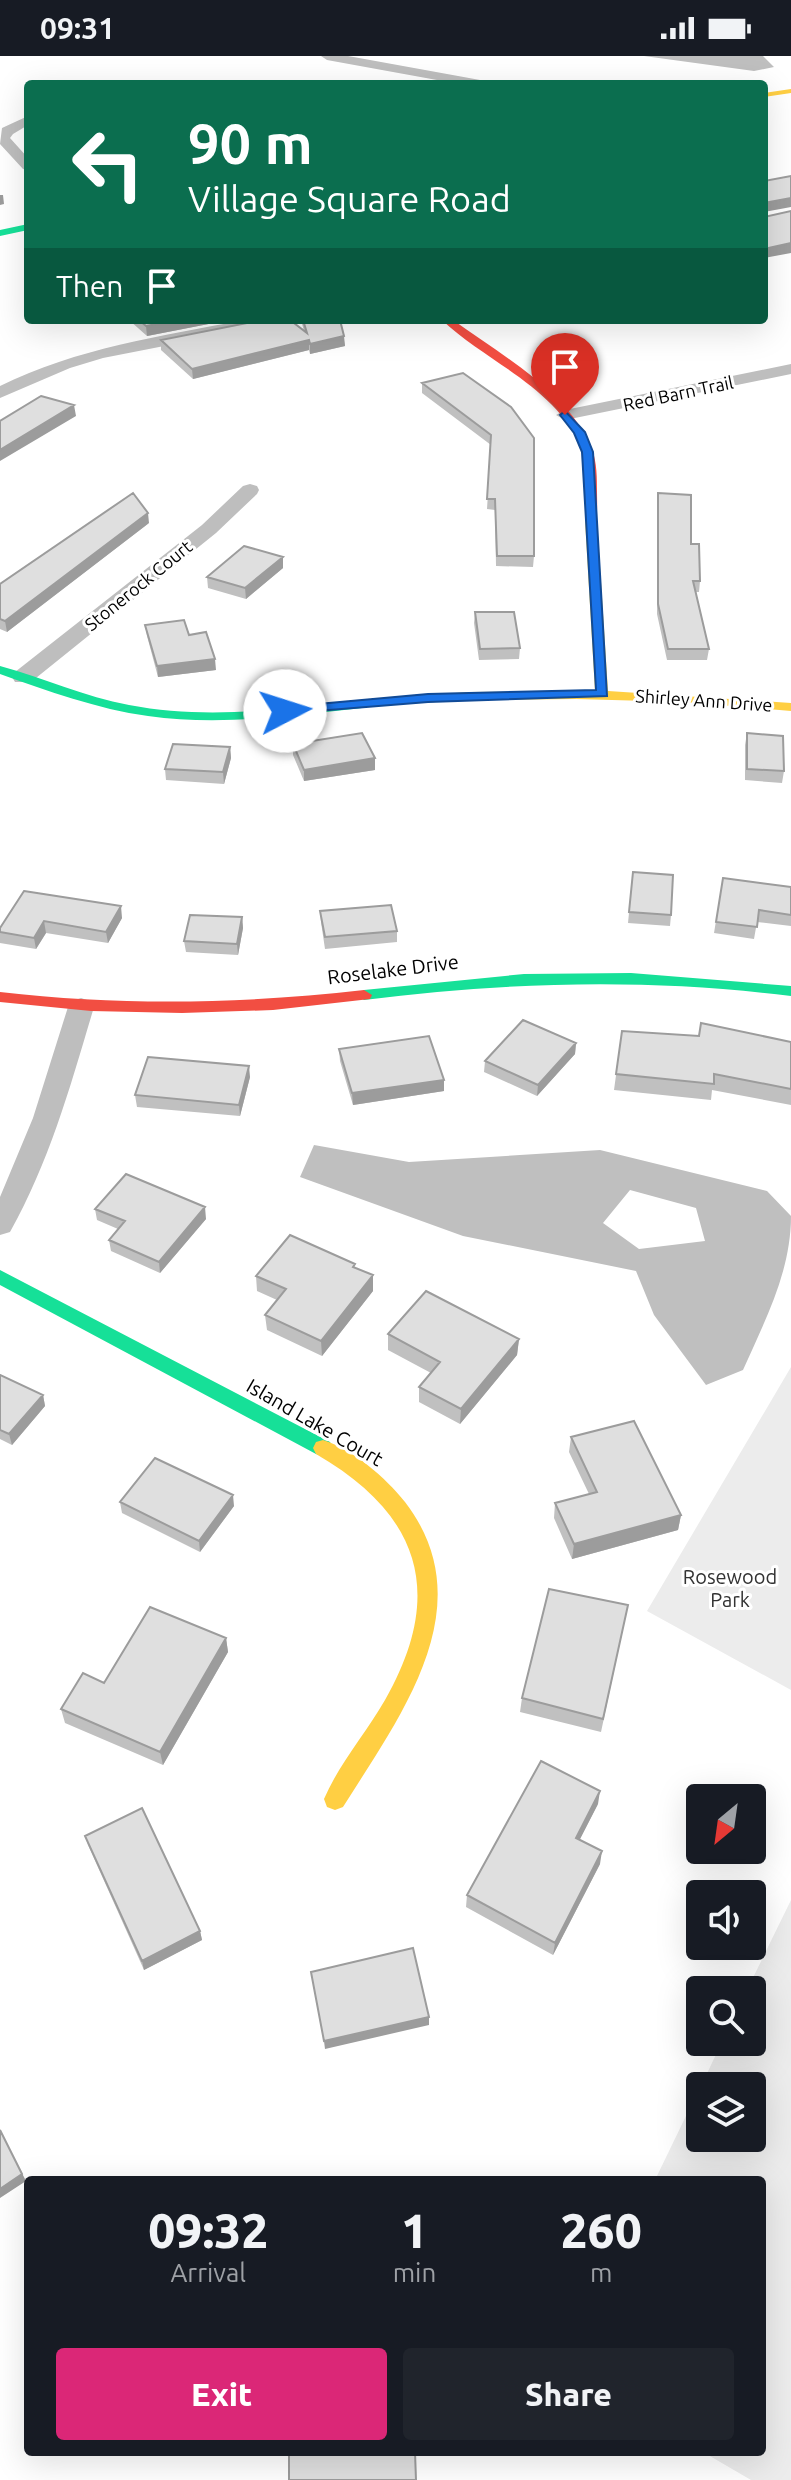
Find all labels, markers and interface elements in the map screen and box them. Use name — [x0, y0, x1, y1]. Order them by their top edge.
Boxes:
text: 09:31 — [40, 11, 115, 45]
icon: left — [56, 112, 160, 216]
text: 90 m — [188, 112, 313, 175]
text: Village Square Road — [188, 178, 511, 219]
icon: arrive — [140, 264, 184, 308]
text: Then — [56, 269, 124, 303]
pin — [531, 333, 599, 415]
icon: arrive — [543, 345, 587, 389]
street label: Red Barn Trail — [621, 371, 735, 414]
street label: Stonerock Court — [80, 536, 196, 634]
position arrow — [243, 669, 327, 753]
street label: Shirley Ann Drive — [635, 685, 773, 715]
street label: Roselake Drive — [326, 950, 460, 988]
street label: Island Lake Court — [243, 1374, 387, 1470]
park label: Rosewood Park — [683, 1565, 777, 1611]
north arrow — [686, 1784, 766, 1864]
map controls — [686, 1784, 766, 2152]
button: sound — [686, 1880, 766, 1960]
button: search — [686, 1976, 766, 2056]
button: layers — [686, 2072, 766, 2152]
text: 09:32 — [148, 2203, 268, 2257]
text: 1 — [401, 2203, 428, 2257]
text: 260 — [561, 2203, 642, 2257]
text: Arrival — [170, 2258, 246, 2287]
text: min — [393, 2258, 436, 2287]
text: m — [590, 2258, 612, 2287]
button: Exit — [56, 2348, 387, 2440]
button: Share — [403, 2348, 734, 2440]

